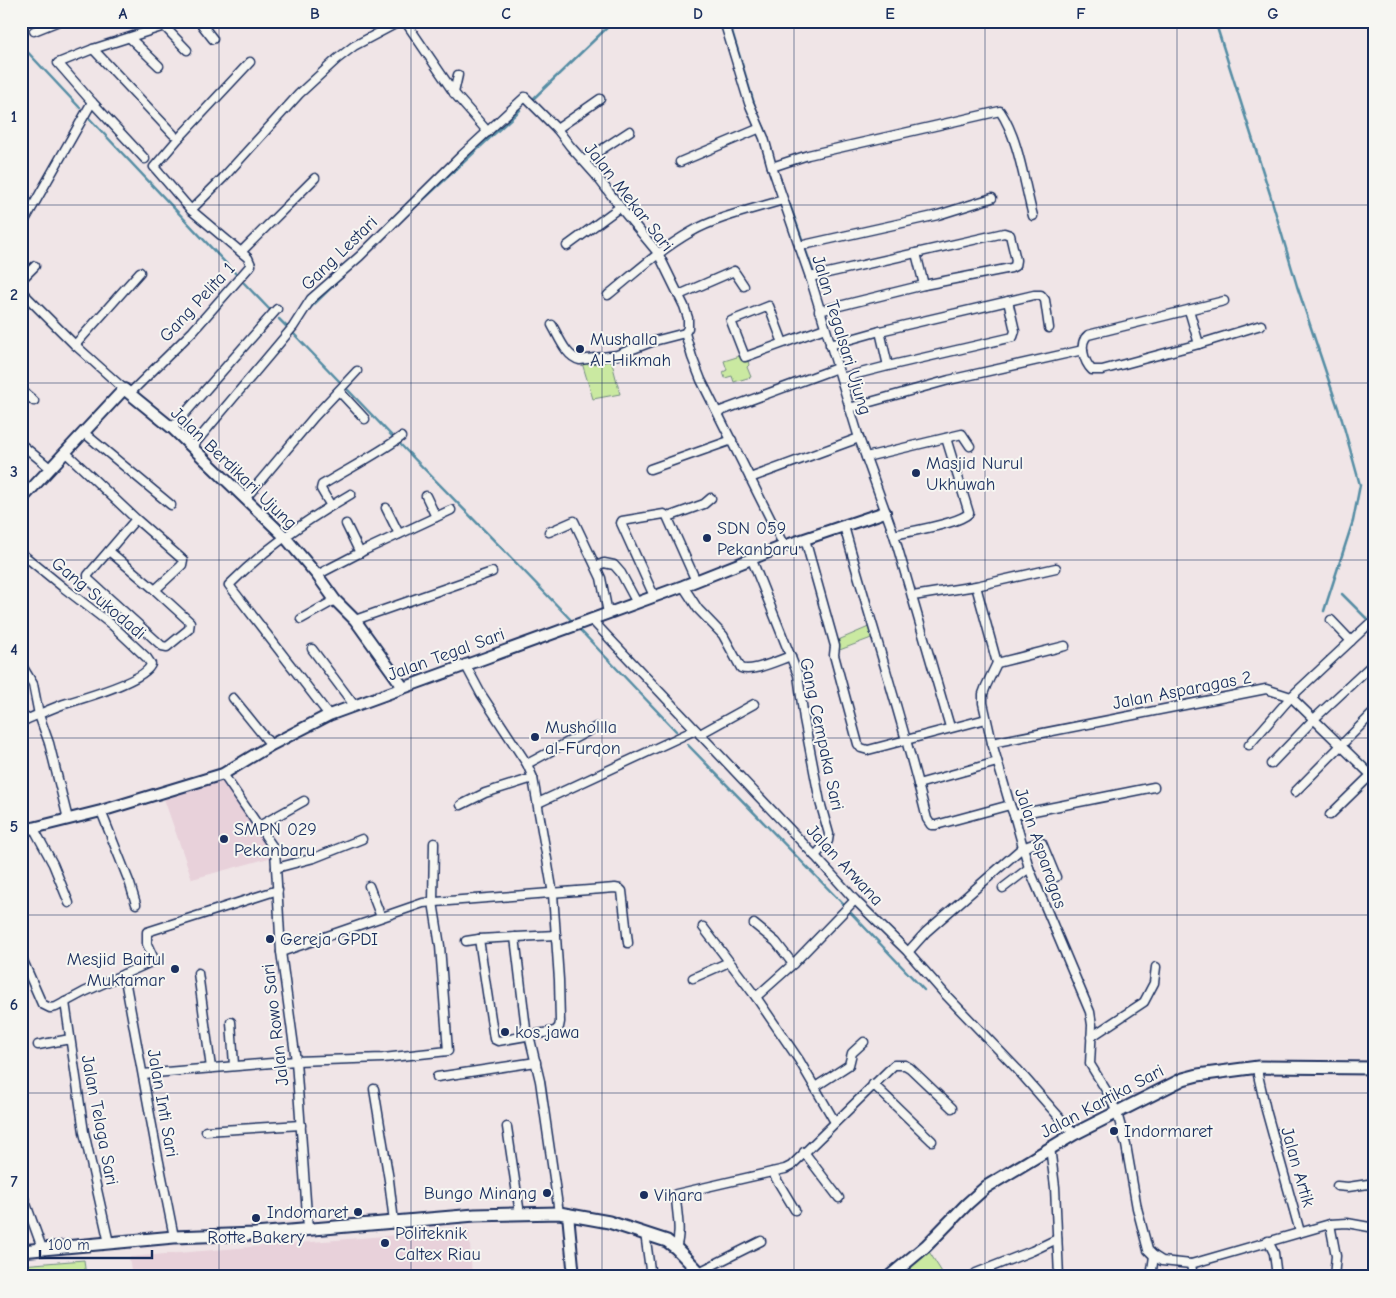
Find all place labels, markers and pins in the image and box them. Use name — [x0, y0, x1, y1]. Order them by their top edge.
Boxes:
place label: Mushalla Al-Hikmah — [590, 329, 671, 371]
marker: Mushalla Al-Hikmah — [574, 343, 586, 355]
place label: Masjid Nurul Ukhuwah — [926, 453, 1023, 495]
marker: Masjid Nurul Ukhuwah — [910, 467, 922, 479]
place label: SDN 059 Pekanbaru — [717, 518, 798, 560]
marker: SDN 059 Pekanbaru — [701, 532, 713, 544]
place label: Mushollla al-Furqon — [545, 717, 621, 759]
marker: Mushollla al-Furqon — [529, 731, 541, 743]
place label: SMPN 029 Pekanbaru — [234, 819, 317, 861]
marker: SMPN 029 Pekanbaru — [218, 833, 230, 845]
place label: Gereja GPDI — [280, 929, 378, 950]
marker: Gereja GPDI — [264, 933, 276, 945]
place label: Mesjid Baitul Muktamar — [67, 949, 166, 991]
marker: Mesjid Baitul Muktamar — [169, 963, 181, 975]
place label: kos jawa — [515, 1022, 580, 1043]
marker: kos jawa — [499, 1026, 511, 1038]
place label: Indormaret — [1124, 1121, 1213, 1142]
marker: Indormaret — [1108, 1125, 1120, 1137]
place label: Bungo Minang — [424, 1183, 537, 1204]
place label: Vihara — [654, 1185, 703, 1206]
marker: Bungo Minang — [541, 1187, 553, 1199]
marker: Vihara — [638, 1189, 650, 1201]
place label: Indomaret — [267, 1202, 349, 1223]
marker: Indomaret — [352, 1206, 364, 1218]
marker: Rotte Bakery — [250, 1212, 262, 1224]
place label: Politeknik Caltex Riau — [395, 1223, 481, 1265]
place label: Rotte Bakery — [207, 1227, 306, 1248]
marker: Politeknik Caltex Riau — [379, 1237, 391, 1249]

